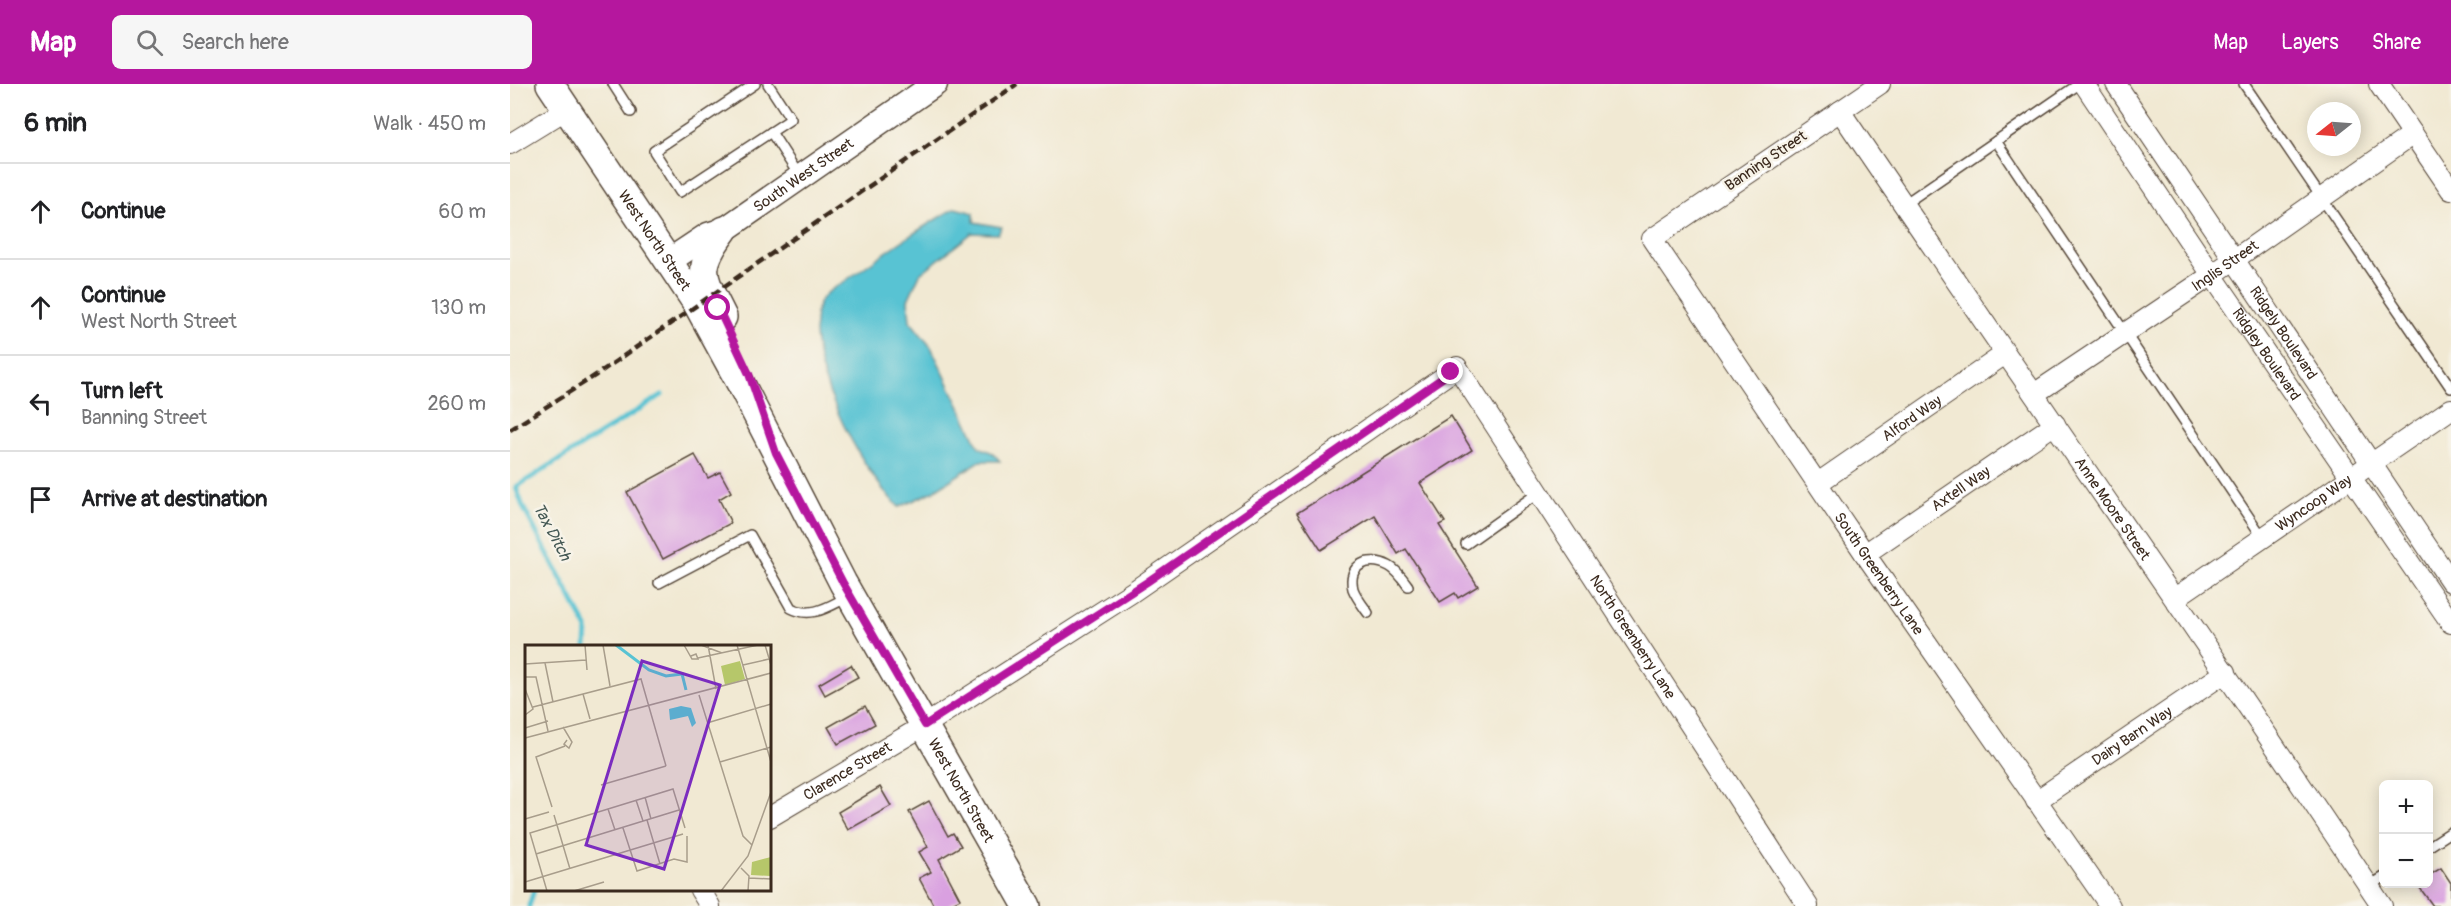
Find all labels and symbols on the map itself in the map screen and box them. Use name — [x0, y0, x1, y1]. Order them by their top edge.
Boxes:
north arrow — [2307, 102, 2361, 156]
street label: Banning Street — [1722, 126, 1811, 195]
street label: South West Street — [749, 133, 858, 216]
street label: West North Street — [614, 186, 695, 295]
street label: Inglis Street — [2188, 235, 2263, 296]
street label: Ridgely Boulevard — [2245, 283, 2321, 383]
route start — [704, 294, 730, 320]
street label: Ridgley Boulevard — [2228, 304, 2305, 404]
route end — [1437, 358, 1463, 384]
street label: Alford Way — [1878, 391, 1946, 446]
street label: Anne Moore Street — [2070, 453, 2155, 565]
street label: Axtell Way — [1928, 461, 1994, 515]
street label: Wyncoop Way — [2272, 470, 2356, 536]
water label: Tax Ditch — [529, 500, 576, 565]
street label: South Greenberry Lane — [1830, 509, 1928, 639]
street label: North Greenberry Lane — [1585, 571, 1680, 703]
inset map — [525, 645, 771, 891]
street label: Dairy Barn Way — [2088, 702, 2176, 770]
street label: West North Street — [924, 735, 999, 847]
street label: Clarence Street — [800, 737, 896, 805]

